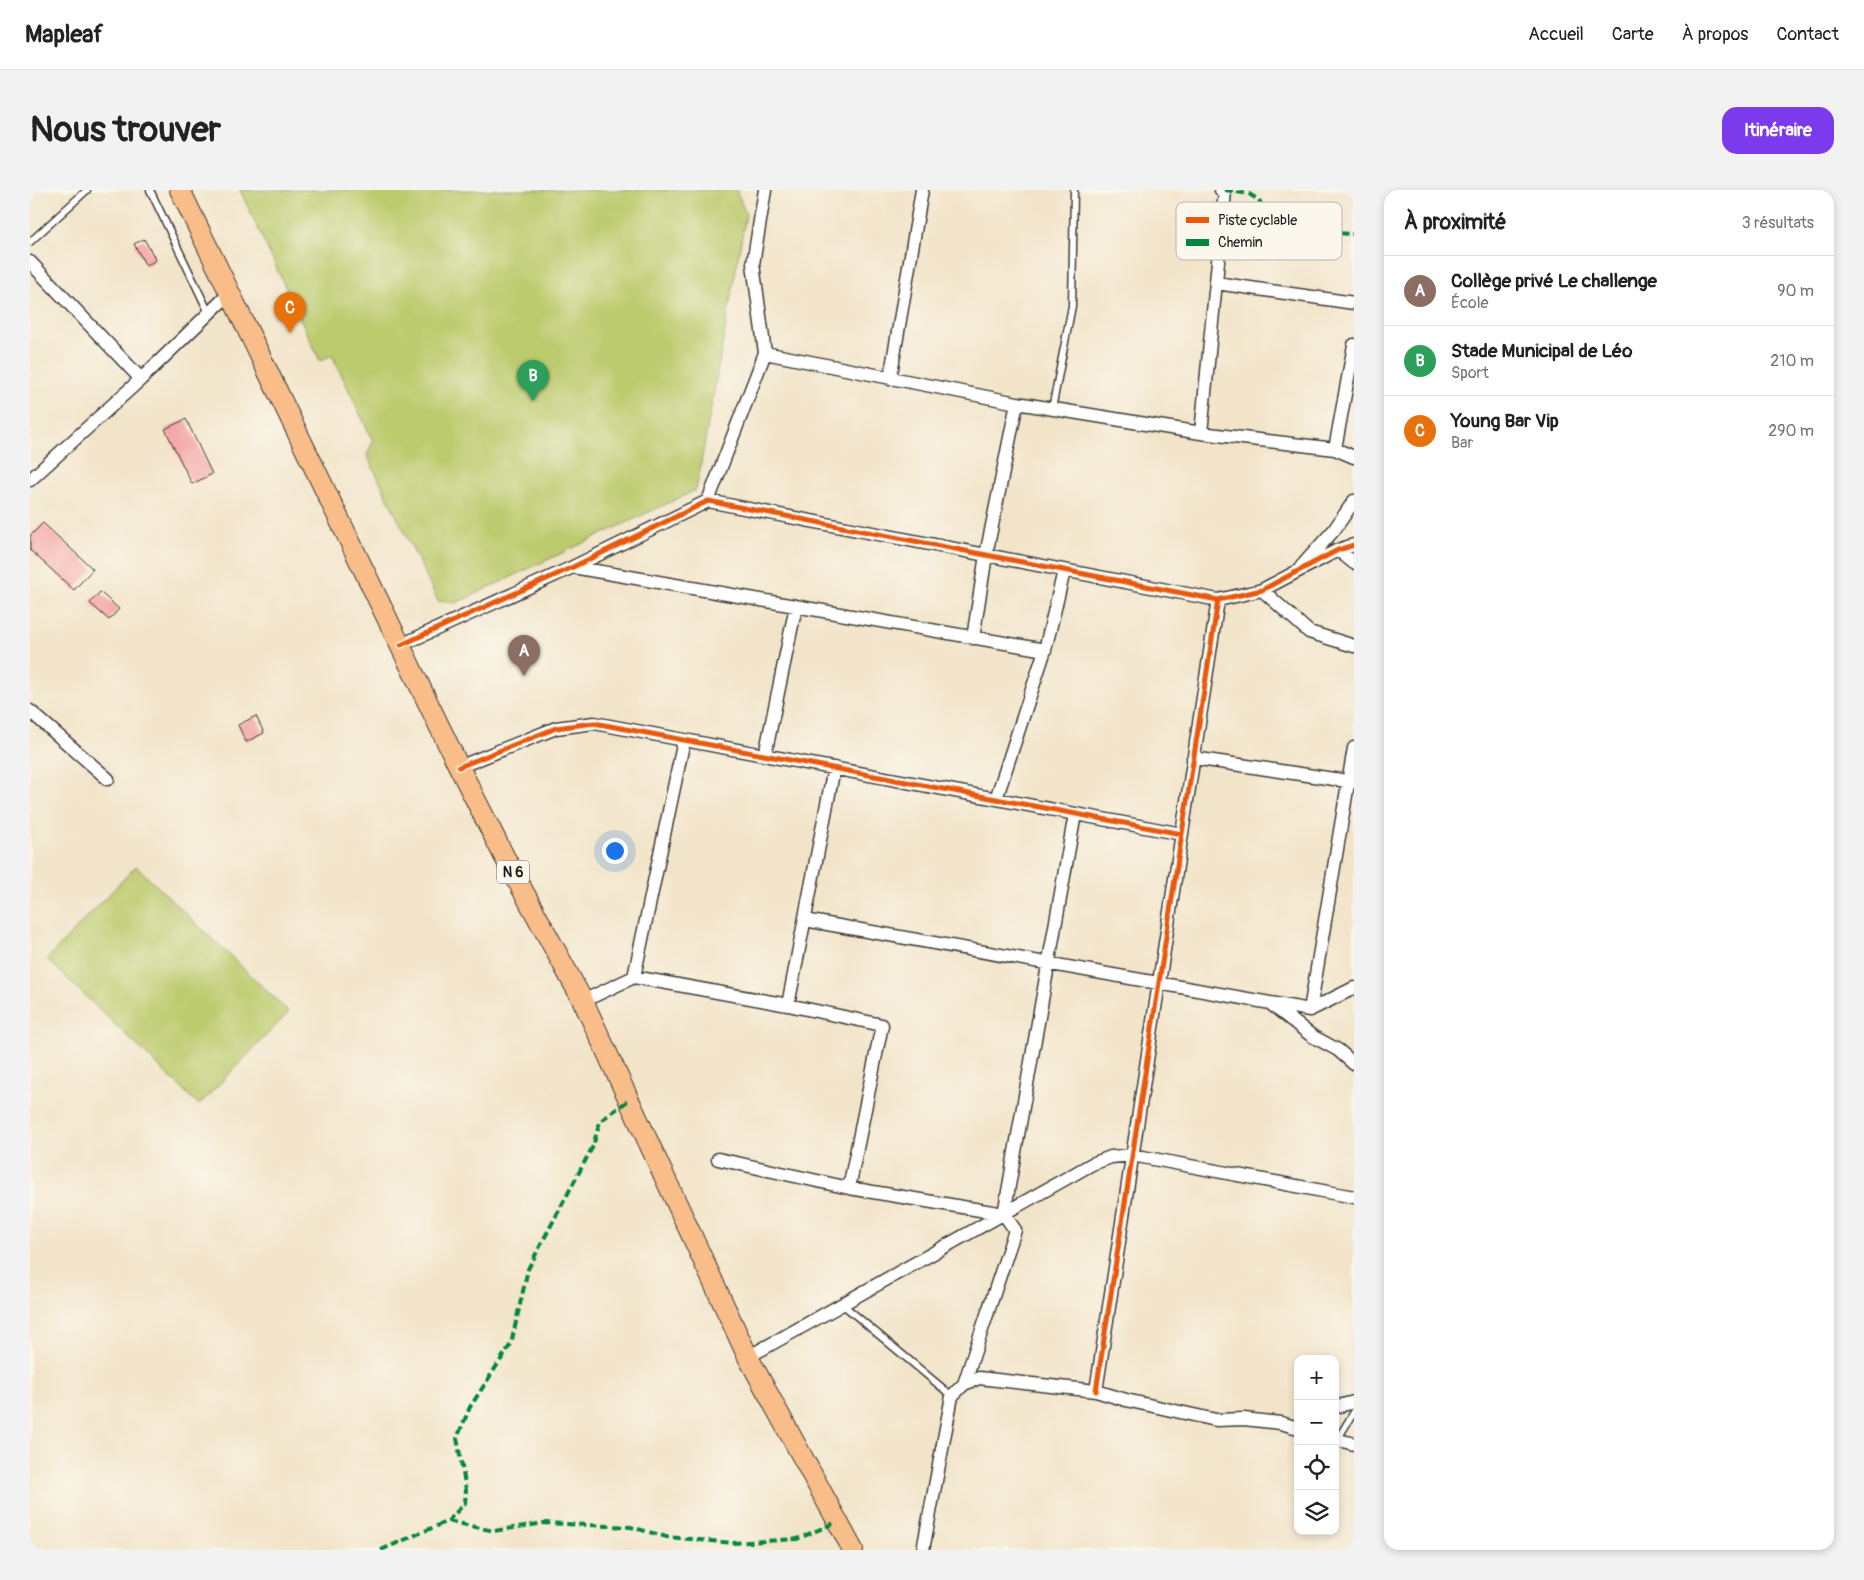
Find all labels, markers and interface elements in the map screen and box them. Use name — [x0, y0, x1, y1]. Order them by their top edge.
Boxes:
text: Mapleaf — [25, 20, 103, 49]
text: Accueil — [1528, 23, 1584, 46]
text: Carte — [1612, 23, 1654, 46]
text: À propos — [1682, 23, 1748, 46]
text: Contact — [1776, 23, 1839, 46]
button: Itinéraire — [1722, 107, 1834, 154]
text: Nous trouver — [30, 108, 221, 152]
legend — [1176, 202, 1342, 260]
text: À proximité — [1404, 209, 1507, 236]
text: Piste cyclable — [1218, 212, 1297, 229]
text: 3 résultats — [1742, 213, 1814, 233]
text: Chemin — [1218, 234, 1263, 251]
text: Collège privé Le challenge — [1451, 269, 1657, 293]
text: A — [1415, 281, 1425, 301]
text: 90 m — [1777, 281, 1814, 301]
pin: C — [274, 292, 306, 333]
text: École — [1451, 293, 1488, 313]
text: Stade Municipal de Léo — [1451, 339, 1632, 363]
text: B — [1415, 351, 1425, 371]
text: 210 m — [1770, 351, 1814, 371]
pin: B — [517, 360, 549, 401]
text: Sport — [1451, 363, 1489, 383]
text: Young Bar Vip — [1451, 409, 1559, 433]
text: C — [1415, 421, 1425, 441]
text: 290 m — [1768, 421, 1814, 441]
text: Bar — [1451, 433, 1473, 453]
pin: A — [508, 635, 540, 676]
your location — [602, 838, 628, 864]
road number: N 6 — [497, 860, 529, 884]
map controls — [1294, 1355, 1339, 1535]
button: + — [1294, 1355, 1339, 1400]
button: − — [1294, 1400, 1339, 1445]
button: locate — [1294, 1445, 1339, 1490]
button: layers — [1294, 1490, 1339, 1535]

